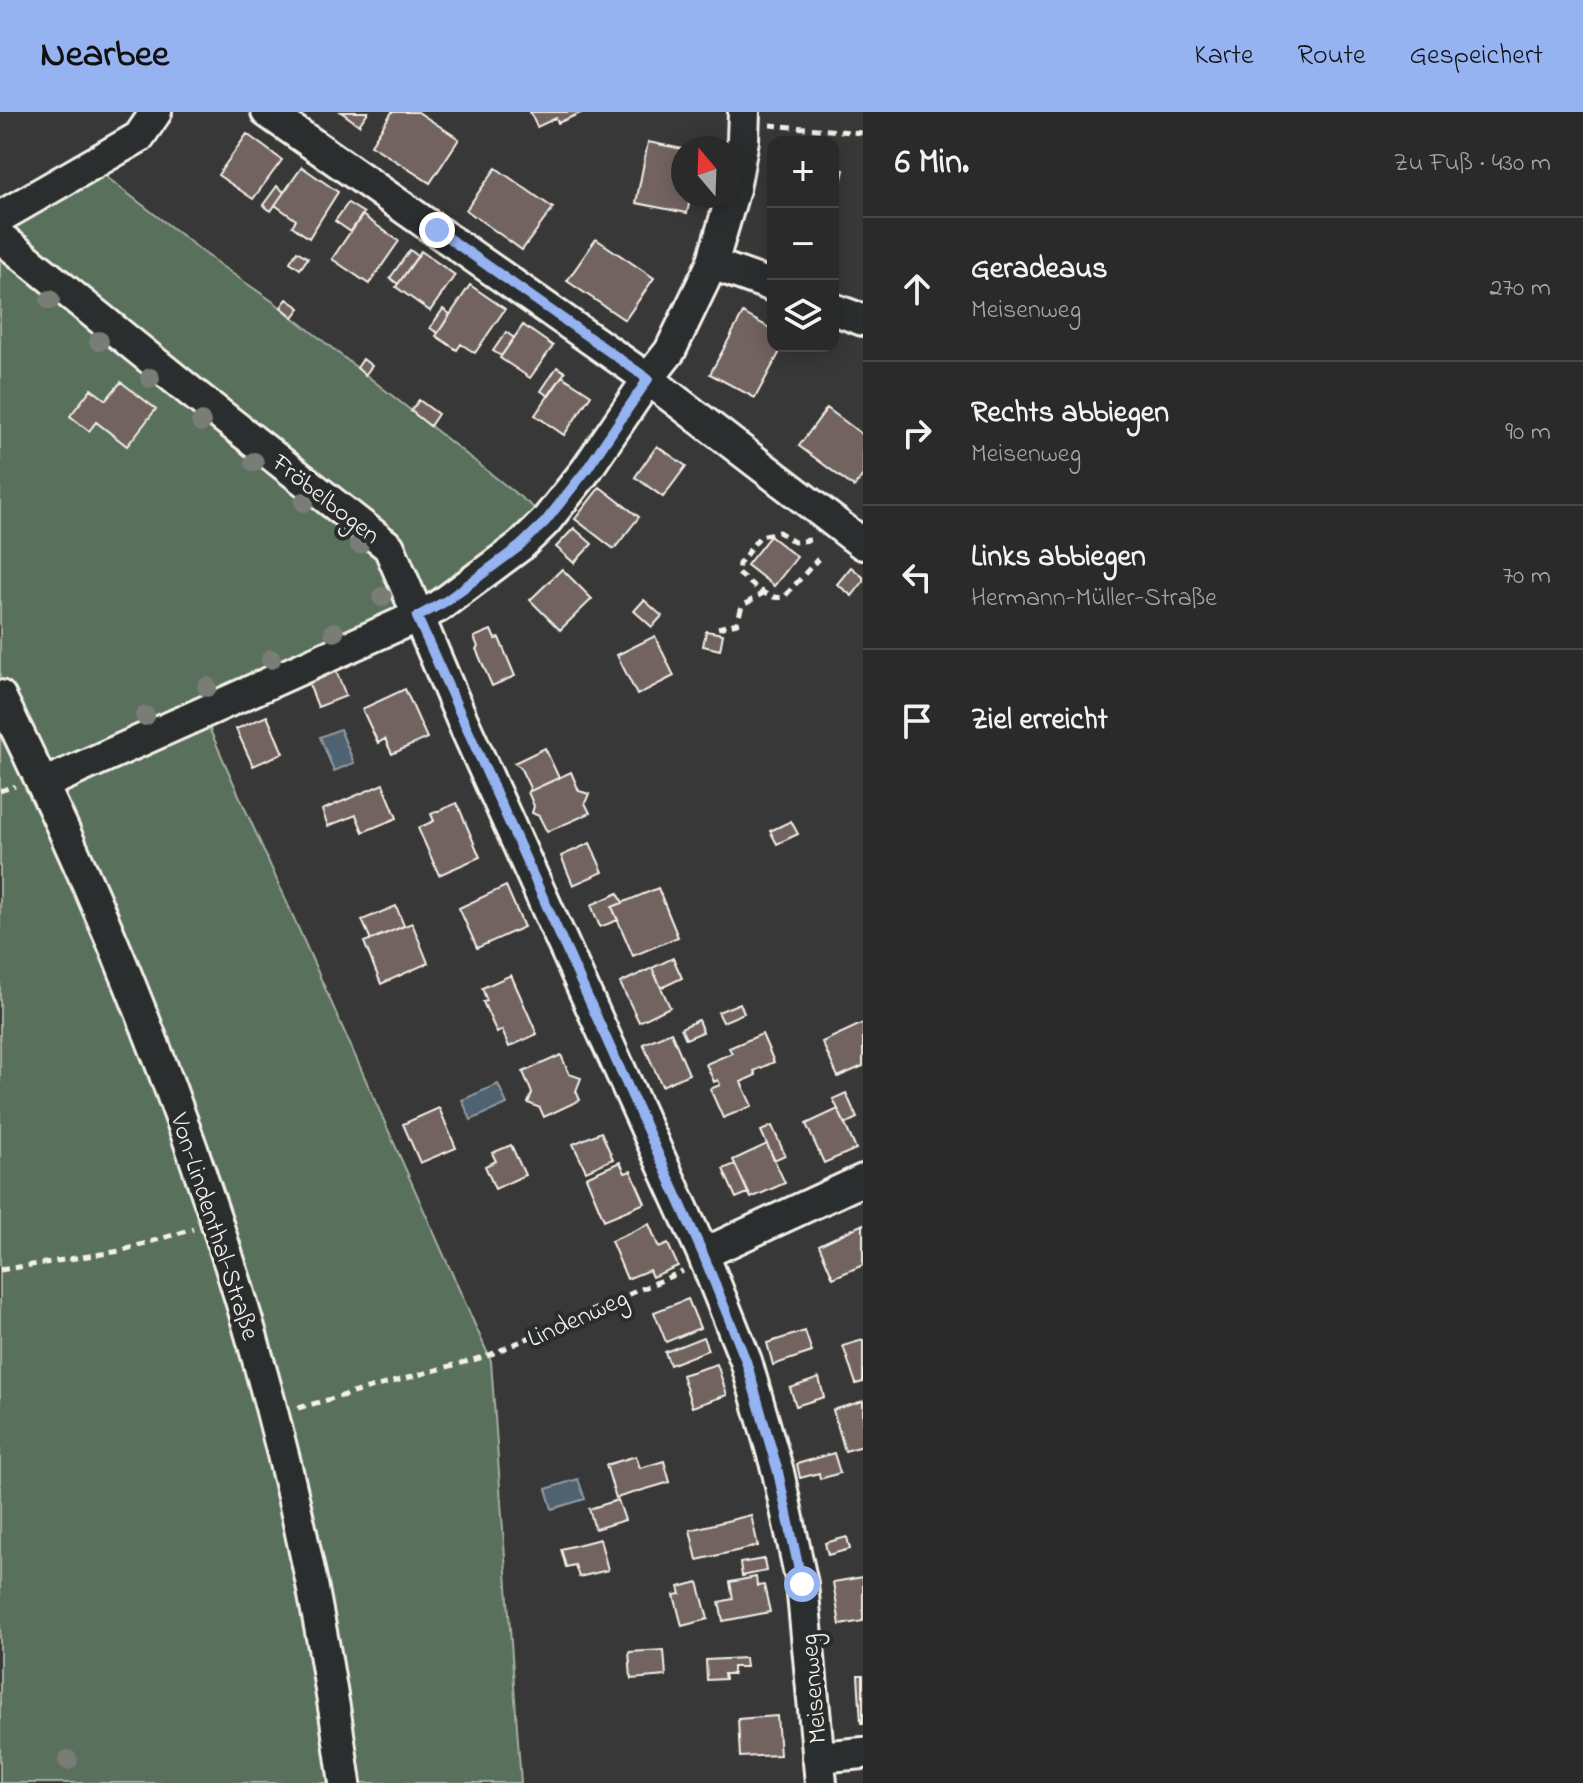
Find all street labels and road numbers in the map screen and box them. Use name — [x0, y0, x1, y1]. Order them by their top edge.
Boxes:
street label: Fröbelbogen — [262, 445, 388, 555]
street label: Von-Lindenthal-Straße — [158, 1108, 268, 1346]
street label: Lindenweg — [522, 1281, 635, 1359]
street label: Meisenweg — [791, 1632, 839, 1745]

